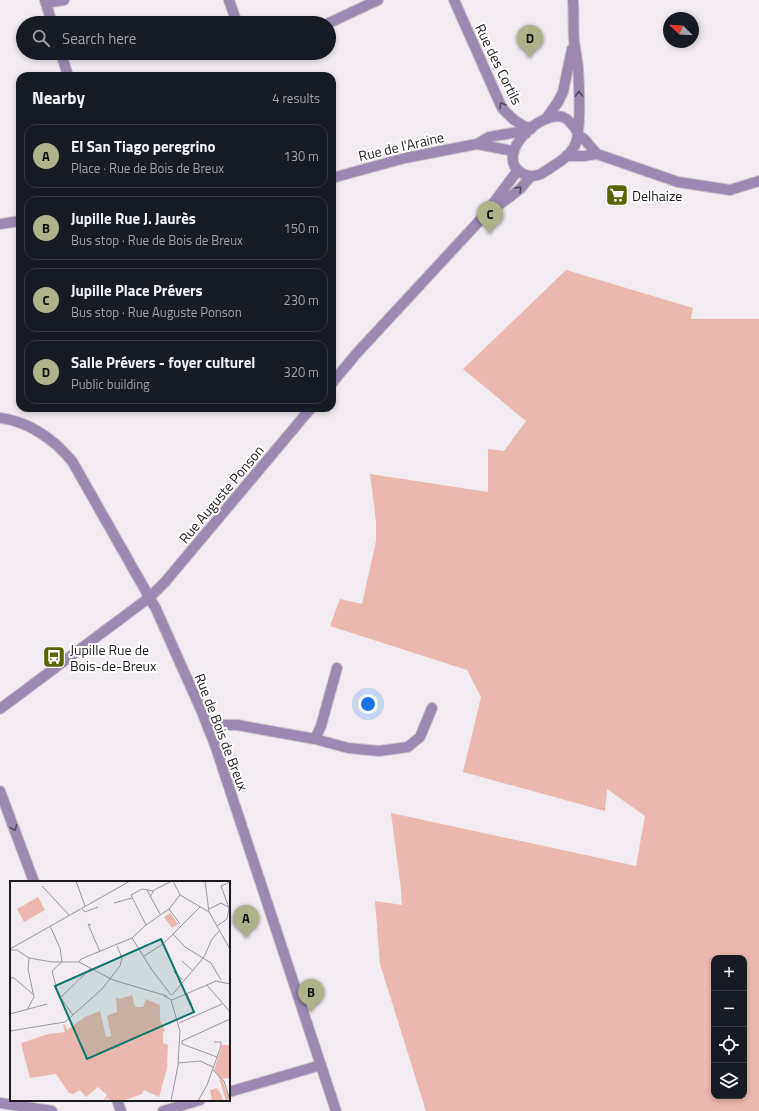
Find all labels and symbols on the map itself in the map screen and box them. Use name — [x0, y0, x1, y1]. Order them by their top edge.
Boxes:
north arrow — [663, 12, 699, 48]
street label: Rue des Cortils — [470, 20, 528, 108]
pin: D — [517, 25, 543, 58]
one-way arrow — [574, 91, 583, 97]
one-way arrow — [499, 102, 506, 109]
street label: Rue de l'Araine — [356, 126, 446, 166]
supermarket icon: Delhaize — [604, 182, 630, 208]
place label: Delhaize — [632, 185, 682, 206]
one-way arrow — [514, 186, 521, 194]
pin: C — [477, 201, 503, 234]
street label: Rue Auguste Ponson — [174, 440, 268, 548]
place label: Jupille Rue de Bois-de-Breux — [70, 639, 157, 676]
bus stop icon: Jupille Rue de Bois-de-Breux — [41, 644, 67, 670]
street label: Rue de Bois de Breux — [190, 670, 254, 794]
your location — [358, 694, 378, 714]
one-way arrow — [9, 824, 17, 831]
inset map — [10, 881, 230, 1101]
pin: A — [233, 905, 259, 938]
pin: B — [298, 979, 324, 1012]

